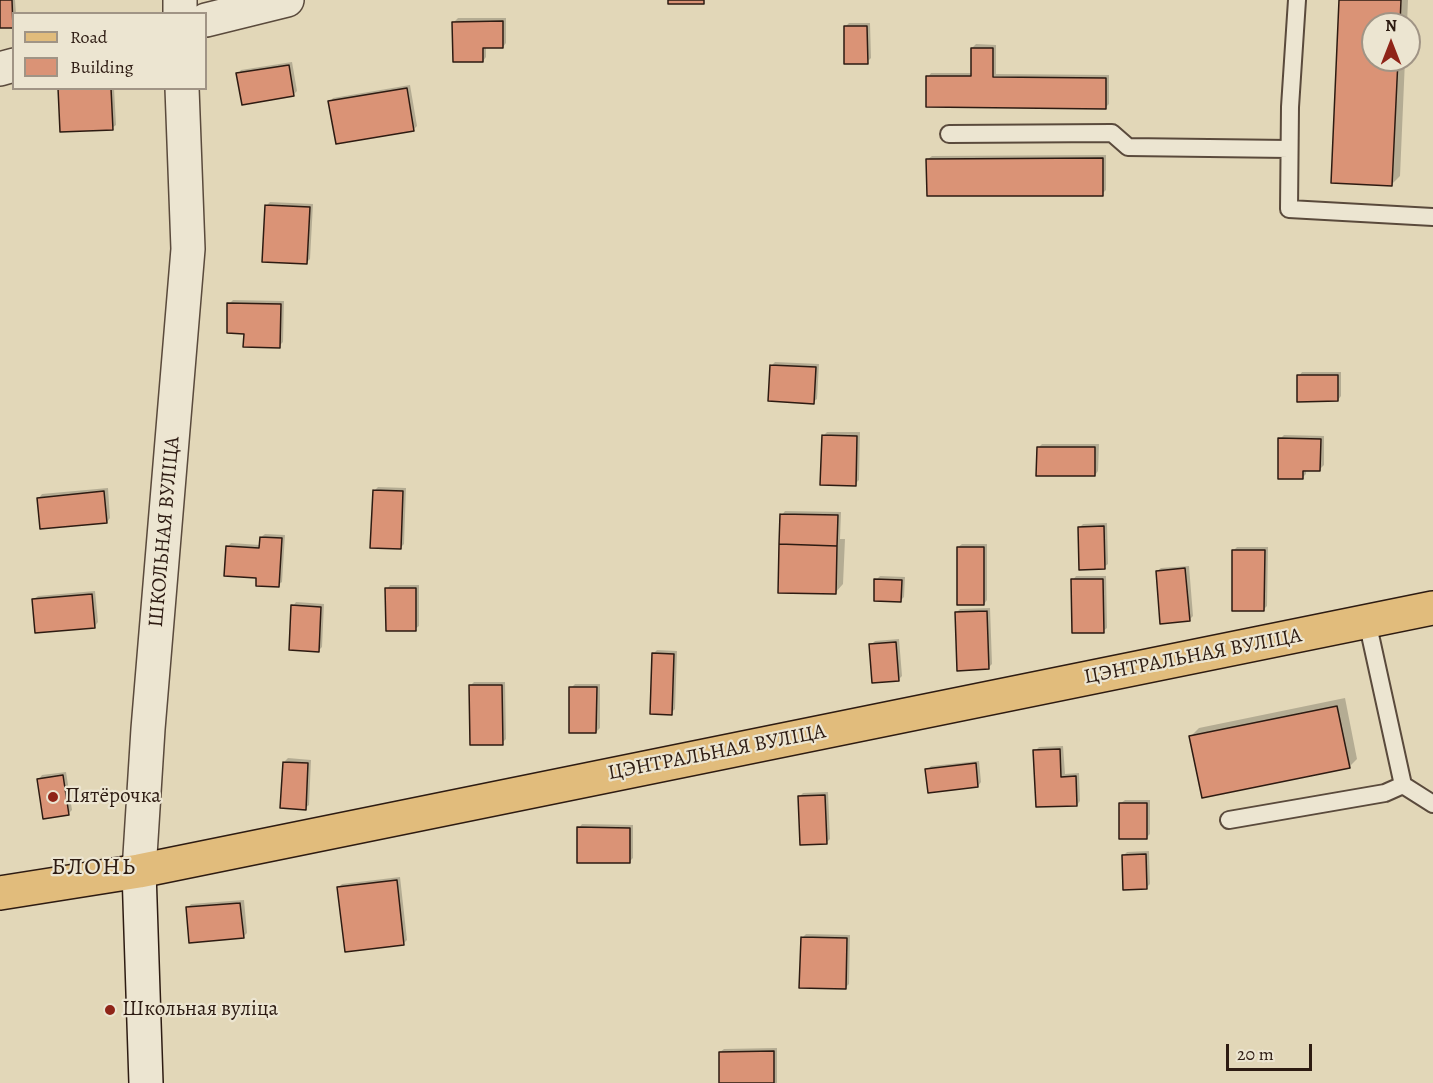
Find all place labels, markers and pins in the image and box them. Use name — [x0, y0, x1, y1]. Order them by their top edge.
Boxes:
place label: Пятёрочка — [65, 784, 161, 810]
marker: Пятёрочка — [46, 790, 60, 804]
place label: Школьная вуліца — [122, 997, 278, 1023]
marker: Школьная вуліца — [103, 1003, 117, 1017]

